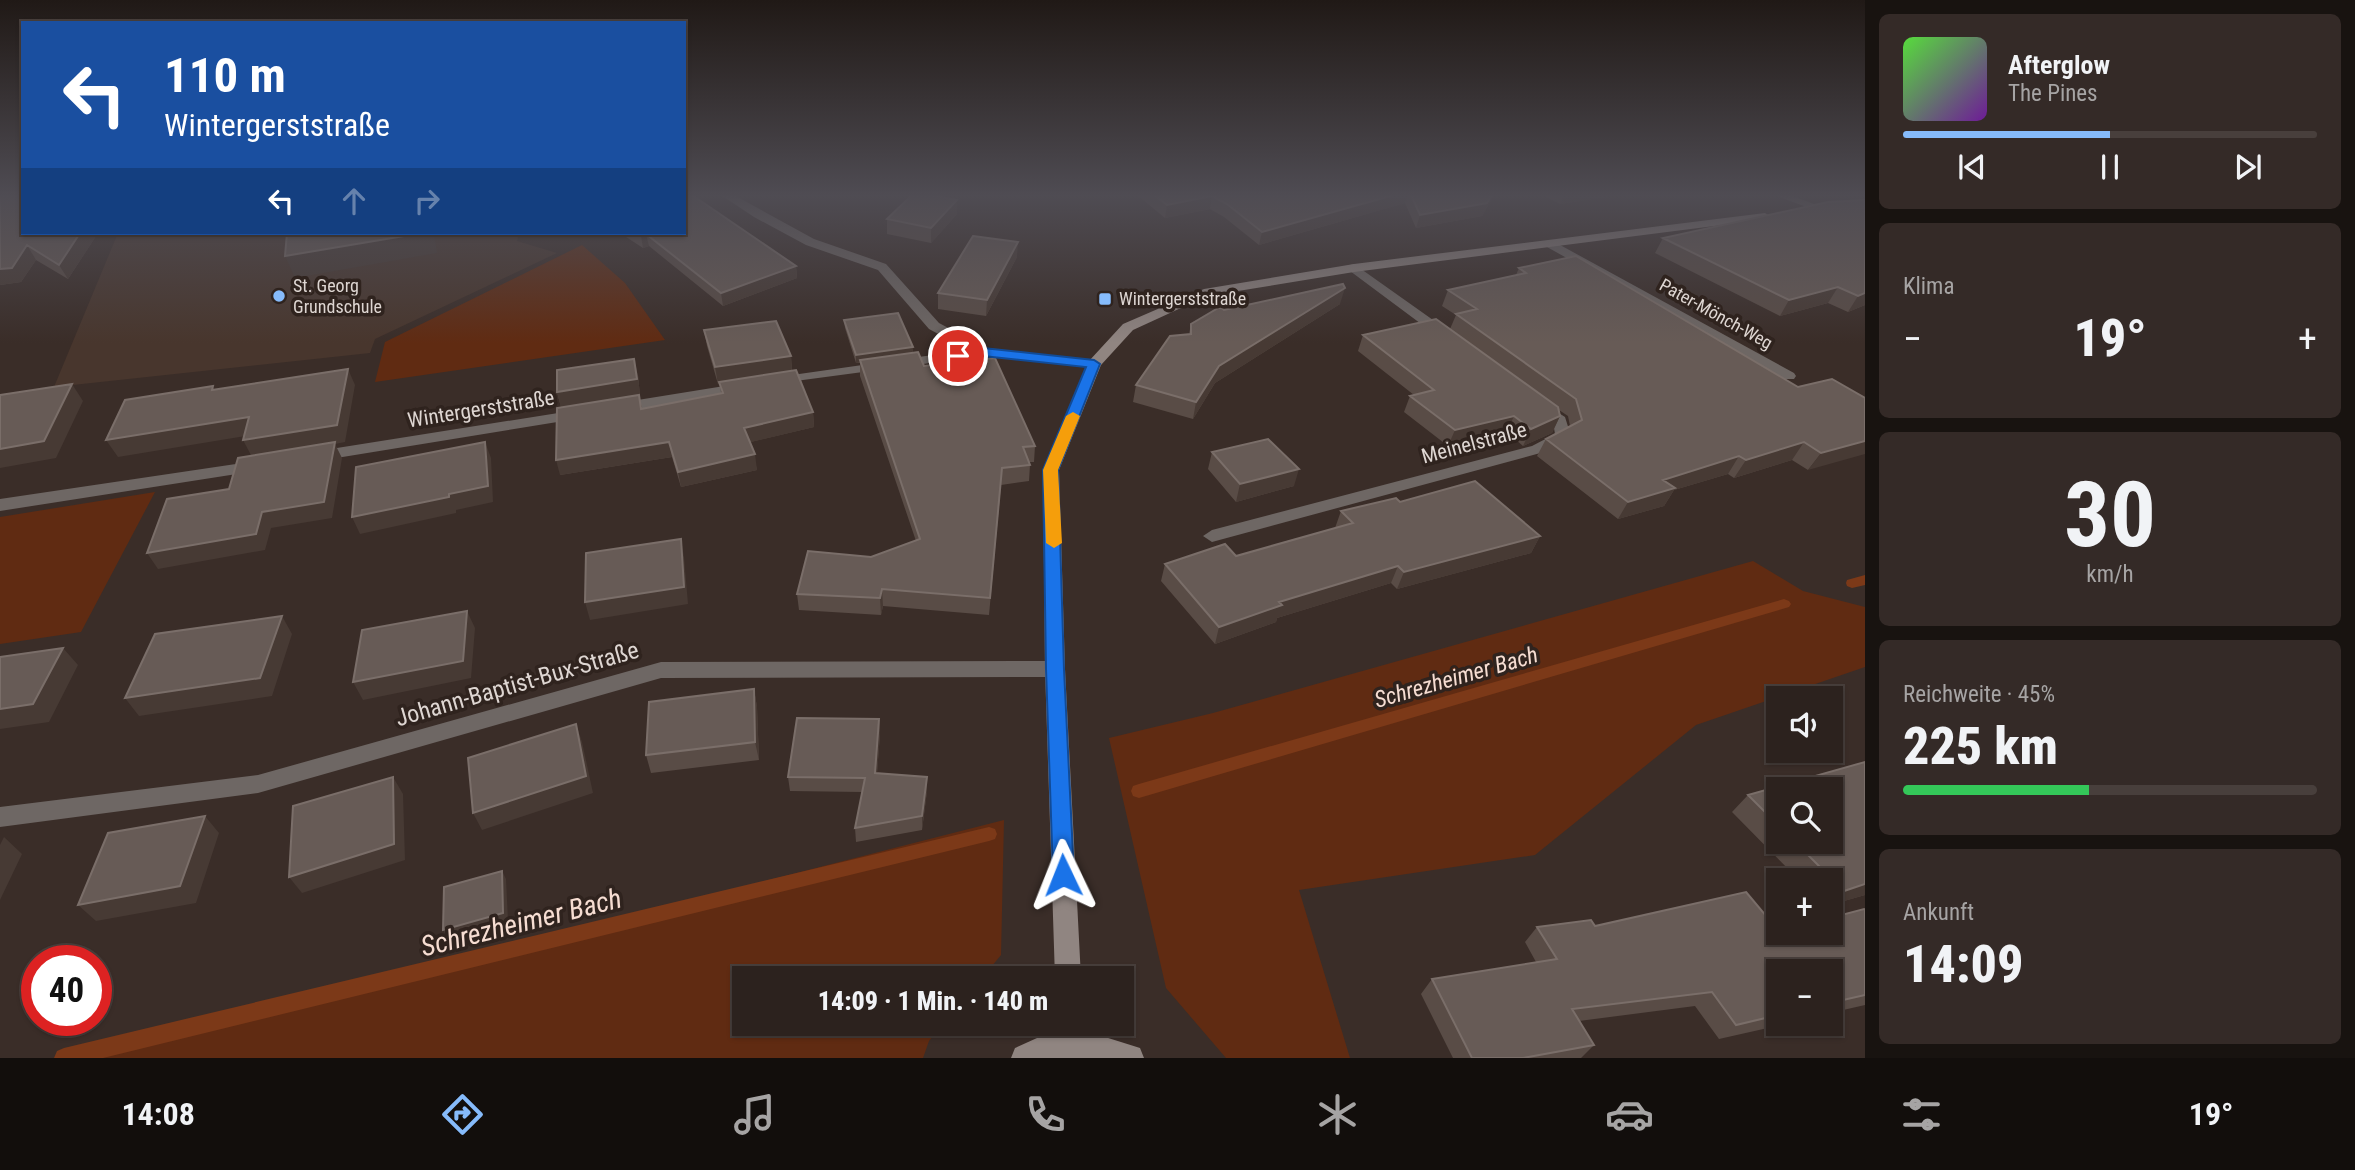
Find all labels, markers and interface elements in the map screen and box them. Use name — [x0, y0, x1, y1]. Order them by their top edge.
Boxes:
text: 110 m — [164, 47, 286, 104]
icon: left — [49, 49, 140, 140]
text: Afterglow — [2008, 50, 2110, 80]
text: The Pines — [2008, 80, 2098, 107]
text: Wintergerststraße — [164, 106, 390, 144]
icon: previous — [1953, 148, 1991, 186]
icon: pause — [2091, 148, 2129, 186]
icon: next — [2229, 148, 2267, 186]
icon: left — [262, 182, 300, 220]
icon: ahead — [335, 182, 373, 220]
icon: right — [408, 182, 446, 220]
text: Klima — [1903, 273, 1954, 300]
street label: Pater-Mönch-Weg — [1656, 274, 1776, 353]
place label: St. Georg Grundschule — [293, 275, 382, 317]
marker: St. Georg Grundschule — [271, 288, 287, 304]
place label: Wintergerststraße — [1119, 288, 1246, 309]
marker: Wintergerststraße — [1097, 291, 1113, 307]
text: 19° — [2073, 308, 2147, 369]
text: − — [1903, 317, 1922, 361]
text: + — [2298, 317, 2317, 361]
pin — [928, 326, 988, 386]
icon: arrive — [939, 337, 977, 375]
street label: Wintergerststraße — [406, 386, 556, 432]
street label: Meinelstraße — [1419, 417, 1529, 469]
text: 30 — [2064, 462, 2156, 568]
text: km/h — [2086, 561, 2134, 588]
street label: Johann-Baptist-Bux-Straße — [392, 636, 642, 732]
water label: Schrezheimer Bach — [1371, 641, 1541, 714]
text: Reichweite · 45% — [1903, 681, 2055, 708]
map controls — [1766, 686, 1843, 1036]
button: sound — [1766, 686, 1843, 763]
text: 225 km — [1903, 716, 2058, 777]
button: search — [1766, 777, 1843, 854]
position arrow — [1026, 838, 1100, 912]
button: + — [1766, 868, 1843, 945]
water label: Schrezheimer Bach — [417, 882, 625, 963]
text: Ankunft — [1903, 899, 1974, 926]
text: 14:09 — [1903, 934, 2023, 995]
speed limit sign: 40 — [21, 945, 112, 1036]
button: − — [1766, 959, 1843, 1036]
text: 14:09 · 1 Min. · 140 m — [818, 986, 1048, 1016]
icon: directions — [438, 1090, 487, 1139]
icon: music — [730, 1090, 779, 1139]
icon: phone — [1021, 1090, 1070, 1139]
icon: climate — [1313, 1090, 1362, 1139]
icon: car — [1605, 1090, 1654, 1139]
icon: filters — [1897, 1090, 1946, 1139]
text: 14:08 — [121, 1095, 195, 1133]
text: 19° — [2189, 1095, 2234, 1133]

